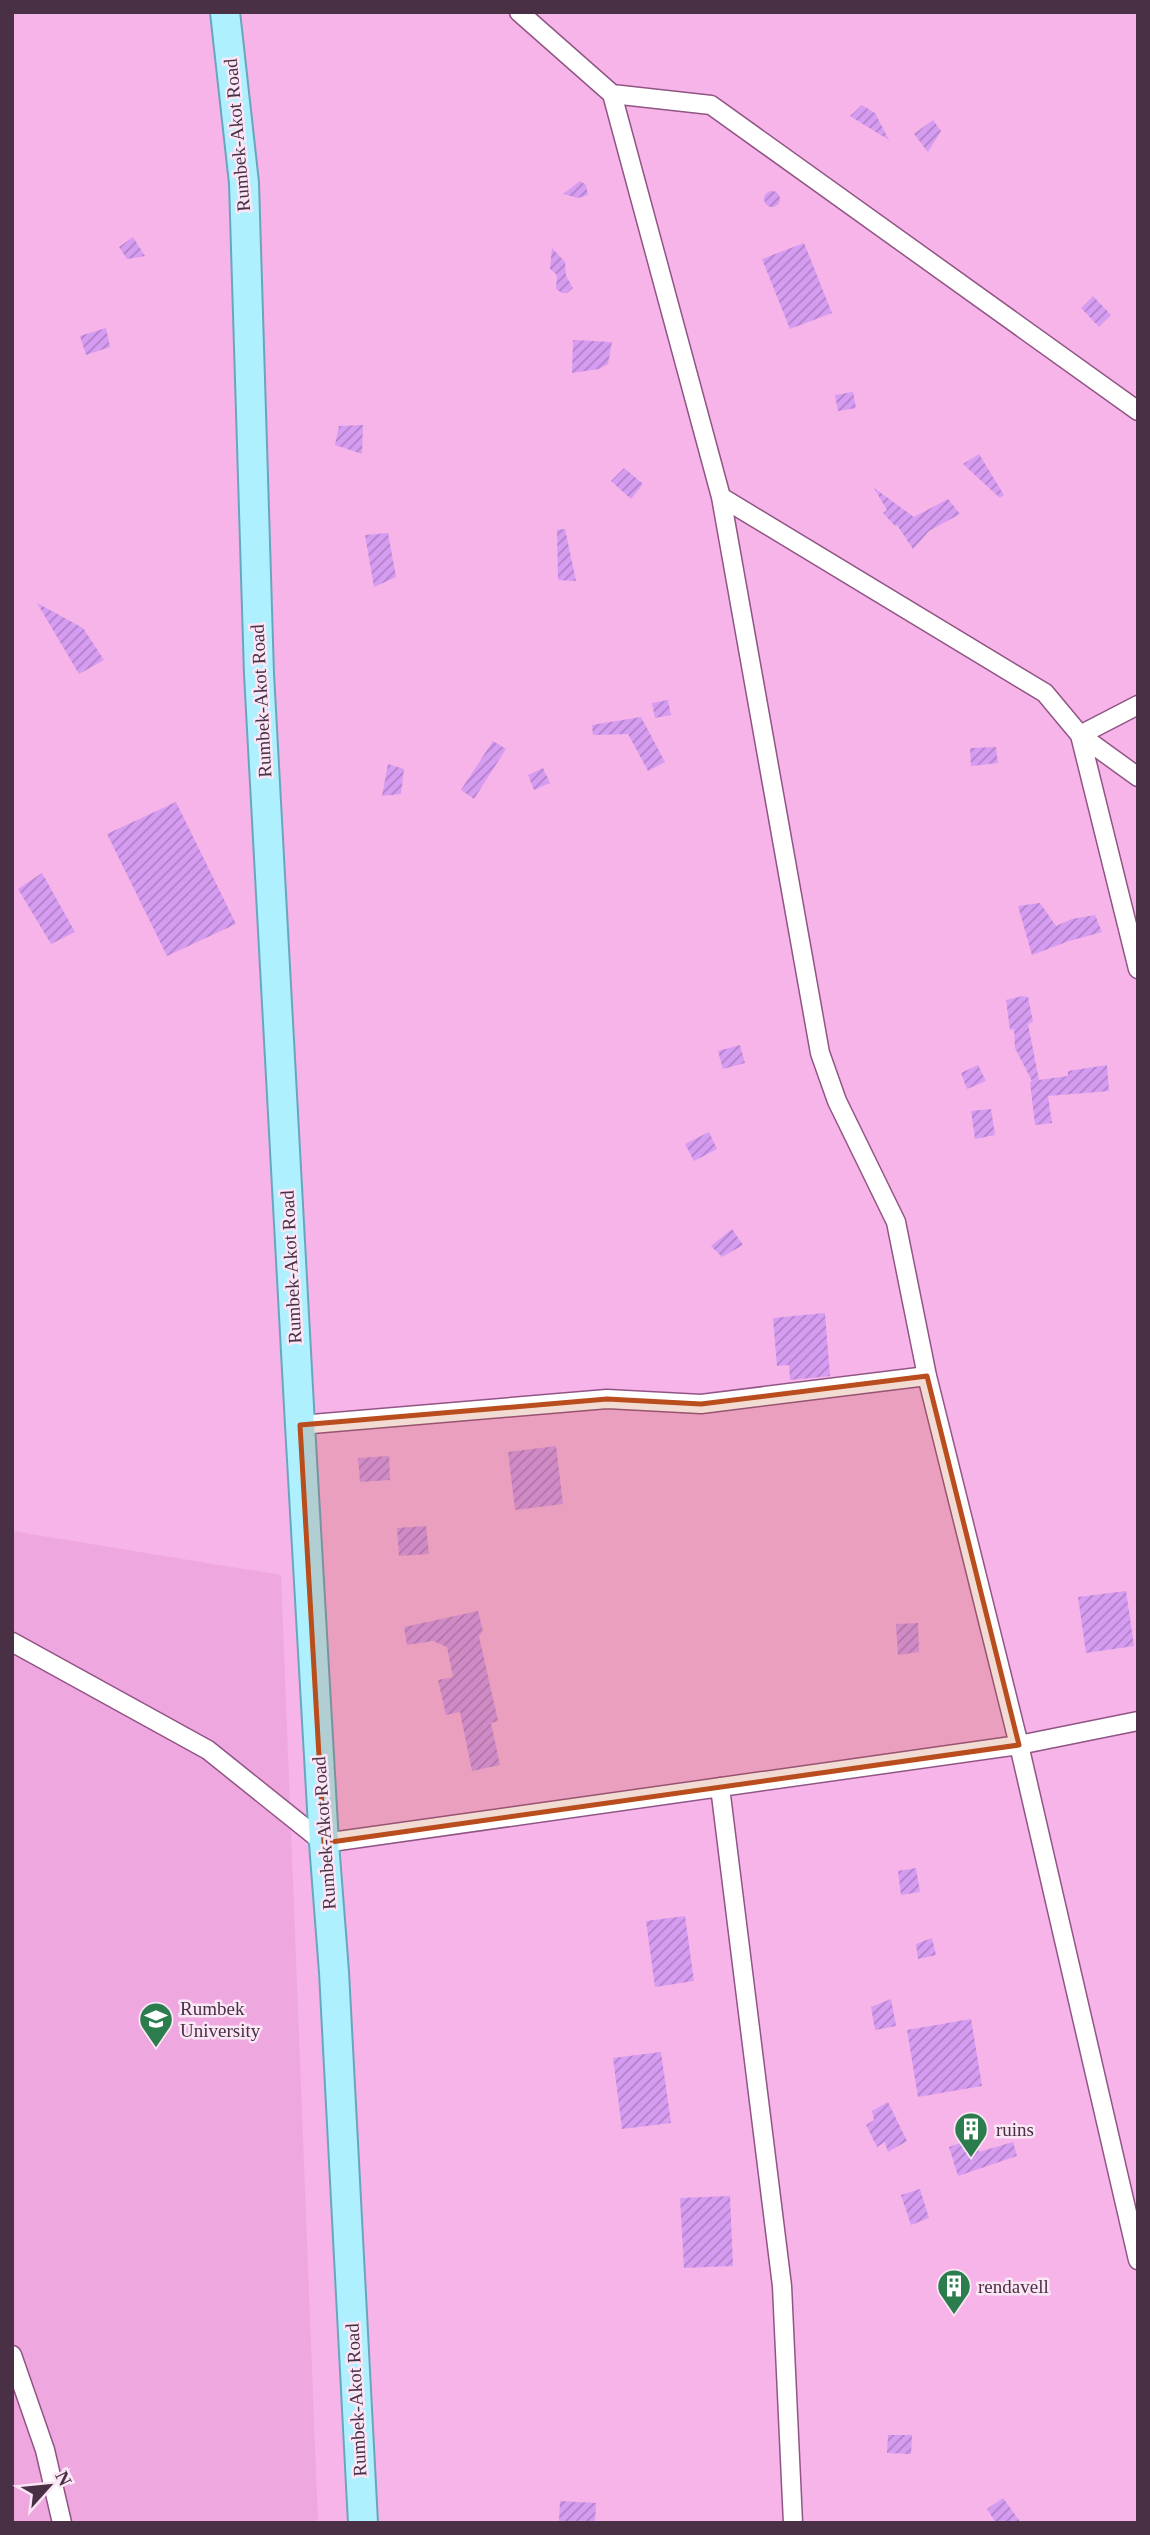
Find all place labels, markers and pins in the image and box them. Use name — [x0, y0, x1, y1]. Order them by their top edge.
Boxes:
place label: Rumbek University — [180, 1998, 261, 2041]
school or university icon: Rumbek University — [137, 2000, 175, 2049]
building icon: ruins — [952, 2110, 990, 2159]
place label: ruins — [996, 2119, 1034, 2140]
building icon: rendavell — [935, 2267, 973, 2316]
place label: rendavell — [978, 2276, 1049, 2297]

